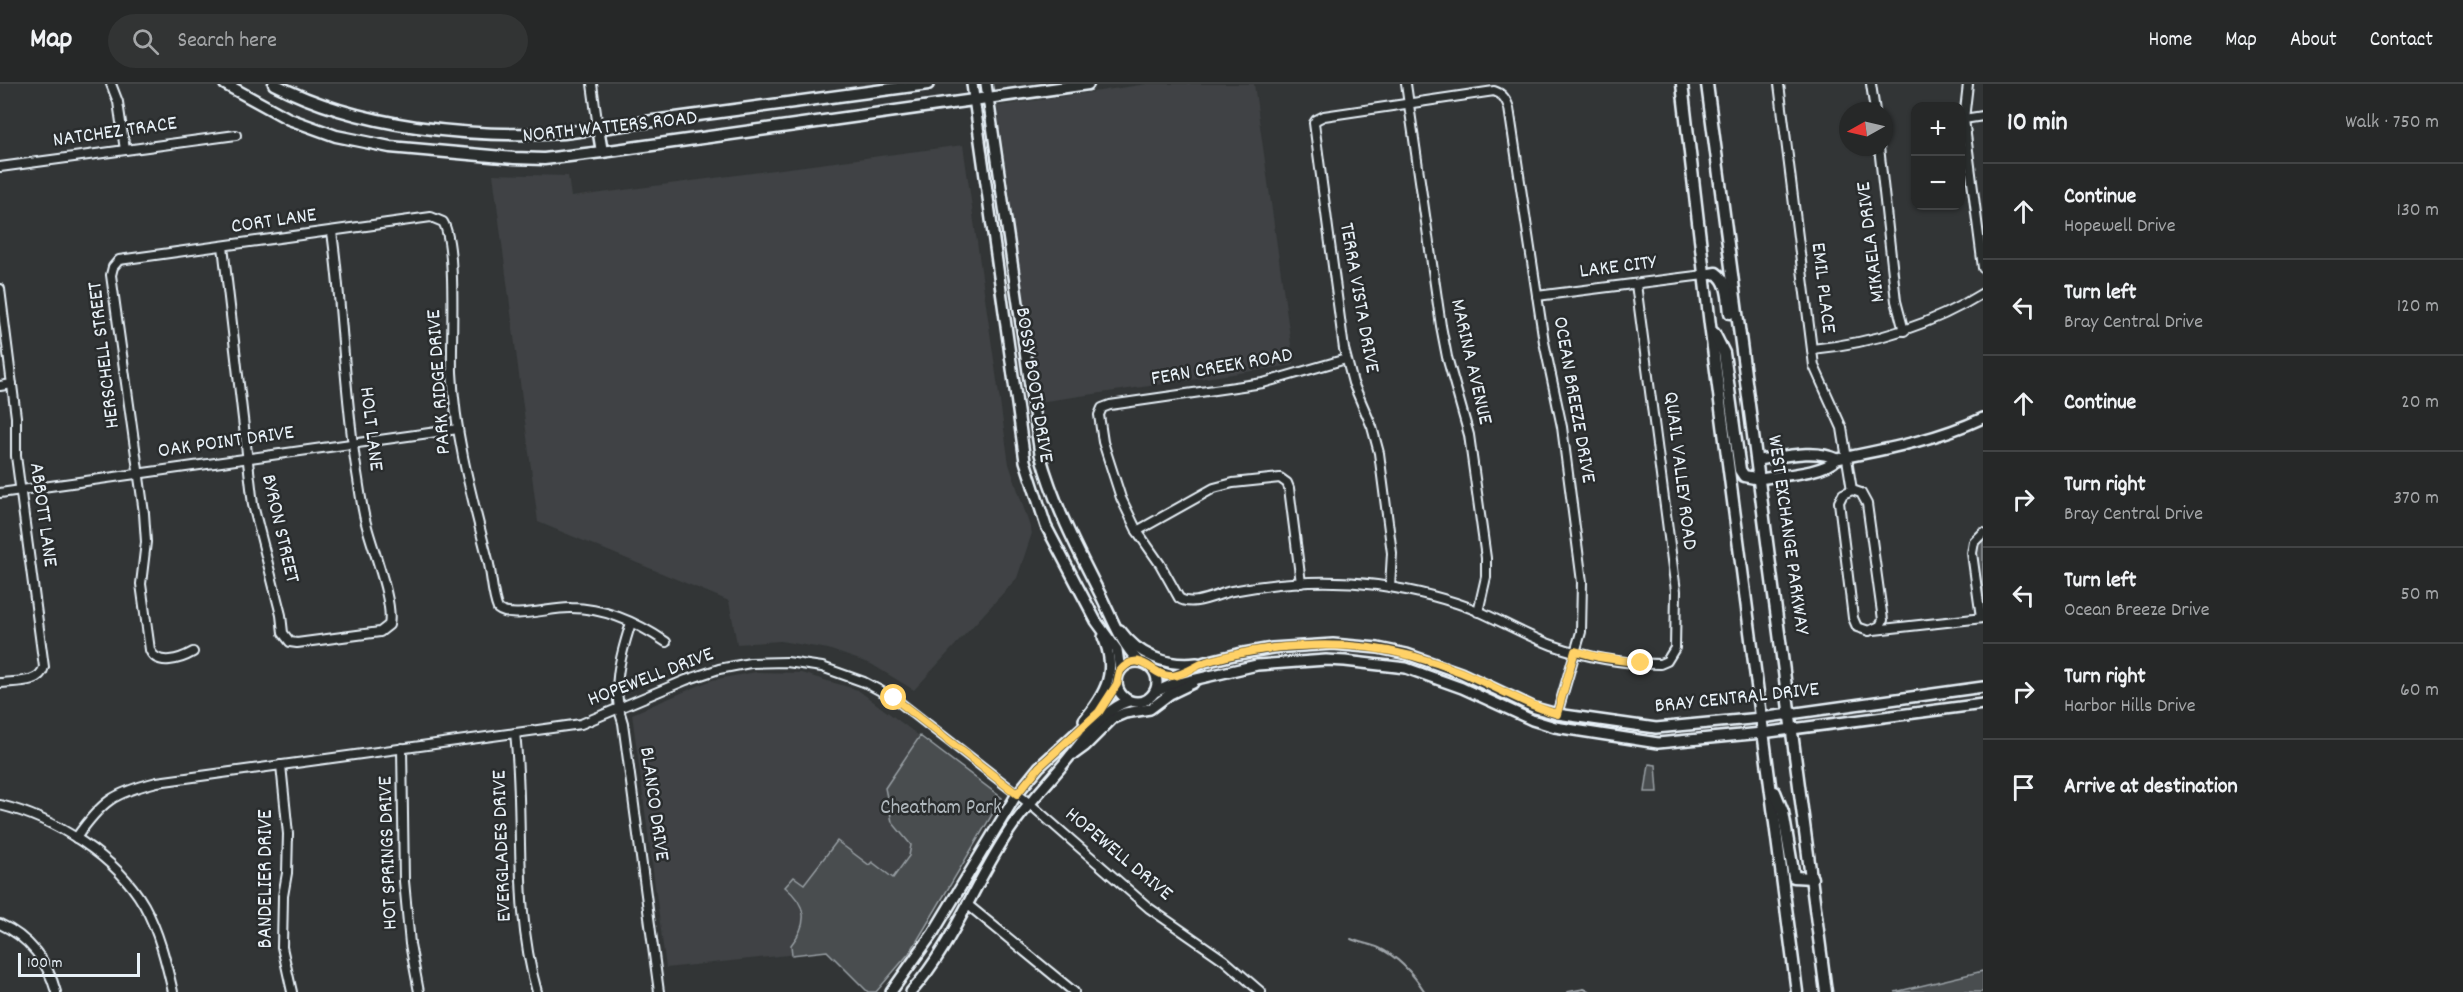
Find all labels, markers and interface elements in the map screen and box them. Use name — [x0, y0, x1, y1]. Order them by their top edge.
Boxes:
search box — [108, 14, 528, 68]
text: Map — [30, 21, 72, 61]
icon: search — [129, 25, 162, 58]
text: Search here — [177, 26, 277, 57]
text: Home — [2148, 26, 2192, 56]
text: Map — [2225, 26, 2257, 56]
text: About — [2290, 26, 2337, 56]
text: Contact — [2370, 26, 2433, 56]
north arrow — [1839, 102, 1893, 156]
map controls — [1911, 102, 1965, 210]
button: + — [1911, 102, 1965, 156]
street label: NORTH WATTERS ROAD — [521, 104, 699, 152]
text: 10 min — [2007, 105, 2067, 142]
street label: NATCHEZ TRACE — [51, 109, 179, 157]
text: Walk · 750 m — [2345, 109, 2439, 137]
button: − — [1911, 156, 1965, 210]
street label: MIKAELA DRIVE — [1850, 179, 1894, 304]
text: Continue — [2064, 182, 2136, 213]
icon: ahead — [2007, 195, 2040, 228]
text: 130 m — [2397, 197, 2439, 225]
street label: CORT LANE — [229, 201, 319, 243]
text: Hopewell Drive — [2064, 213, 2175, 241]
street label: TERRA VISTA DRIVE — [1330, 220, 1386, 376]
street label: EMIL PLACE — [1802, 241, 1843, 336]
street label: LAKE CITY — [1578, 248, 1659, 288]
text: Turn left — [2064, 278, 2136, 309]
street label: HERSCHELL STREET — [81, 279, 129, 430]
icon: left — [2007, 291, 2040, 324]
text: 120 m — [2397, 293, 2439, 321]
street label: MARINA AVENUE — [1441, 296, 1499, 428]
street label: BOSSY BOOTS DRIVE — [1006, 305, 1060, 465]
street label: PARK RIDGE DRIVE — [420, 308, 460, 456]
text: Bray Central Drive — [2064, 309, 2203, 337]
street label: OCEAN BREEZE DRIVE — [1544, 314, 1602, 486]
street label: FERN CREEK ROAD — [1149, 341, 1295, 395]
street label: HOLT LANE — [350, 385, 390, 473]
icon: ahead — [2007, 387, 2040, 420]
text: Continue — [2064, 388, 2136, 419]
text: 20 m — [2401, 389, 2439, 417]
street label: QUAIL VALLEY ROAD — [1654, 390, 1704, 552]
street label: OAK POINT DRIVE — [156, 419, 296, 467]
street label: WEST EXCHANGE PARKWAY — [1758, 433, 1816, 638]
street label: ABBOTT LANE — [20, 461, 64, 570]
text: Turn right — [2064, 470, 2146, 501]
street label: BYRON STREET — [252, 472, 306, 587]
icon: right — [2007, 483, 2040, 516]
text: 370 m — [2393, 485, 2439, 513]
text: Bray Central Drive — [2064, 501, 2203, 529]
text: Turn left — [2064, 566, 2136, 597]
icon: left — [2007, 579, 2040, 612]
text: 50 m — [2401, 581, 2439, 609]
text: Ocean Breeze Drive — [2064, 597, 2210, 625]
street label: HOPEWELL DRIVE — [584, 640, 719, 716]
route end — [1627, 649, 1653, 675]
text: Turn right — [2064, 662, 2146, 693]
street label: BRAY CENTRAL DRIVE — [1653, 675, 1821, 723]
icon: right — [2007, 675, 2040, 708]
text: 60 m — [2400, 677, 2439, 705]
route start — [880, 684, 906, 710]
text: Harbor Hills Drive — [2064, 693, 2196, 721]
street label: BLANCO DRIVE — [630, 745, 676, 863]
street label: EVERGLADES DRIVE — [485, 769, 521, 922]
icon: arrive — [2007, 771, 2040, 804]
text: Arrive at destination — [2064, 772, 2238, 803]
street label: HOT SPRINGS DRIVE — [371, 775, 407, 930]
park label: Cheatham Park — [880, 794, 1002, 824]
street label: HOPEWELL DRIVE — [1058, 801, 1179, 909]
street label: BANDELIER DRIVE — [252, 809, 282, 949]
scale bar — [18, 950, 140, 978]
text: 100 m — [27, 952, 63, 975]

